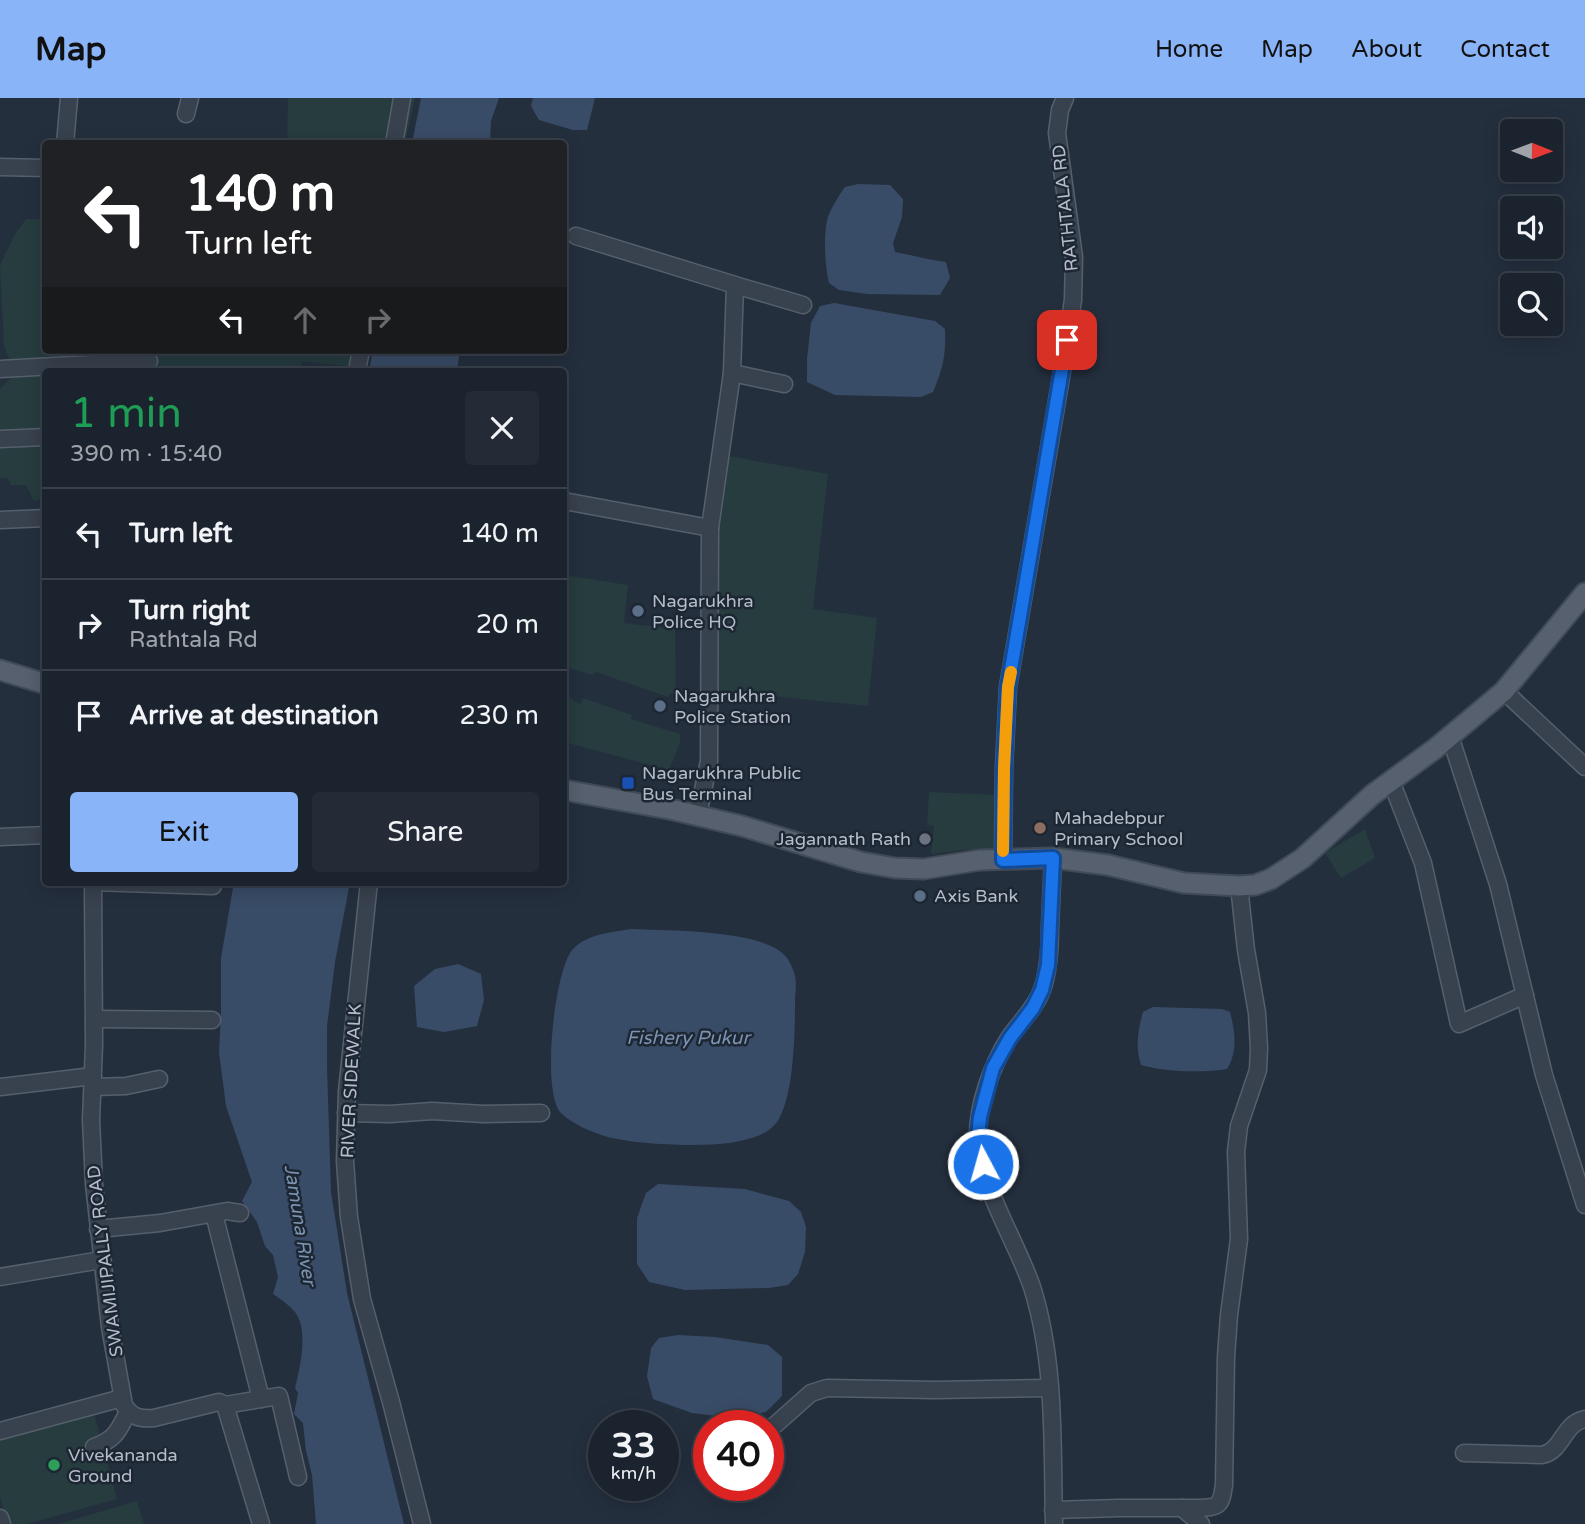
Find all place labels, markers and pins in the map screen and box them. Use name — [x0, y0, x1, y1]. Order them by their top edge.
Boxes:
pin — [1037, 310, 1097, 370]
place label: Nagarukhra Police HQ — [652, 590, 754, 633]
marker: Nagarukhra Police HQ — [630, 603, 646, 619]
place label: Nagarukhra Police Station — [674, 685, 791, 728]
marker: Nagarukhra Police Station — [652, 698, 668, 714]
place label: Nagarukhra Public Bus Terminal — [642, 762, 801, 805]
marker: Nagarukhra Public Bus Terminal — [620, 775, 636, 791]
place label: Mahadebpur Primary School — [1054, 807, 1183, 850]
marker: Mahadebpur Primary School — [1032, 820, 1048, 836]
place label: Jagannath Rath — [776, 828, 911, 850]
marker: Jagannath Rath — [917, 831, 933, 847]
place label: Axis Bank — [934, 885, 1019, 907]
marker: Axis Bank — [912, 888, 928, 904]
place label: Vivekananda Ground — [68, 1444, 178, 1487]
marker: Vivekananda Ground — [46, 1457, 62, 1473]

